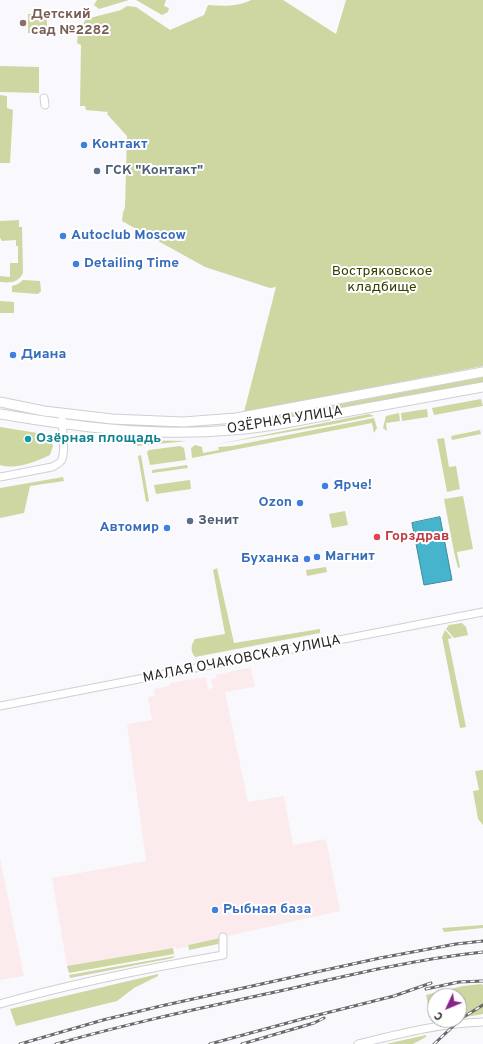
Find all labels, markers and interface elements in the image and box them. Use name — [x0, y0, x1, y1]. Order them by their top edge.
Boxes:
place label: Детский сад №2282 — [31, 7, 110, 40]
marker: Детский сад №2282 — [18, 18, 28, 28]
place label: Контакт — [92, 137, 148, 153]
marker: Контакт — [79, 140, 89, 150]
place label: ГСК "Контакт" — [105, 163, 203, 179]
marker: ГСК "Контакт" — [92, 166, 102, 176]
place label: Autoclub Moscow — [71, 228, 186, 244]
marker: Autoclub Moscow — [58, 231, 68, 241]
place label: Detailing Time — [84, 256, 179, 272]
marker: Detailing Time — [71, 259, 81, 269]
park label: Востряковское кладбище — [332, 264, 432, 296]
place label: Диана — [21, 347, 66, 363]
marker: Диана — [8, 350, 18, 360]
street label: ОЗЁРНАЯ УЛИЦА — [226, 404, 344, 438]
place label: Озёрная площадь — [36, 431, 161, 447]
marker: Озёрная площадь — [23, 434, 33, 444]
place label: Ярче! — [333, 478, 372, 494]
marker: Ярче! — [320, 481, 330, 491]
place label: Ozon — [259, 495, 292, 511]
marker: Ozon — [295, 498, 305, 508]
place label: Зенит — [198, 513, 239, 529]
marker: Зенит — [185, 516, 195, 526]
place label: Автомир — [100, 520, 159, 536]
marker: Автомир — [162, 523, 172, 533]
place label: Горздрав — [385, 529, 449, 545]
marker: Горздрав — [372, 532, 382, 542]
place label: Магнит — [325, 549, 375, 565]
place label: Буханка — [241, 551, 299, 567]
marker: Магнит — [312, 552, 322, 562]
marker: Буханка — [302, 554, 312, 564]
street label: МАЛАЯ ОЧАКОВСКАЯ УЛИЦА — [142, 633, 342, 687]
place label: Рыбная база — [223, 902, 311, 918]
marker: Рыбная база — [210, 905, 220, 915]
north arrow — [427, 988, 467, 1028]
text: С — [432, 1008, 447, 1023]

